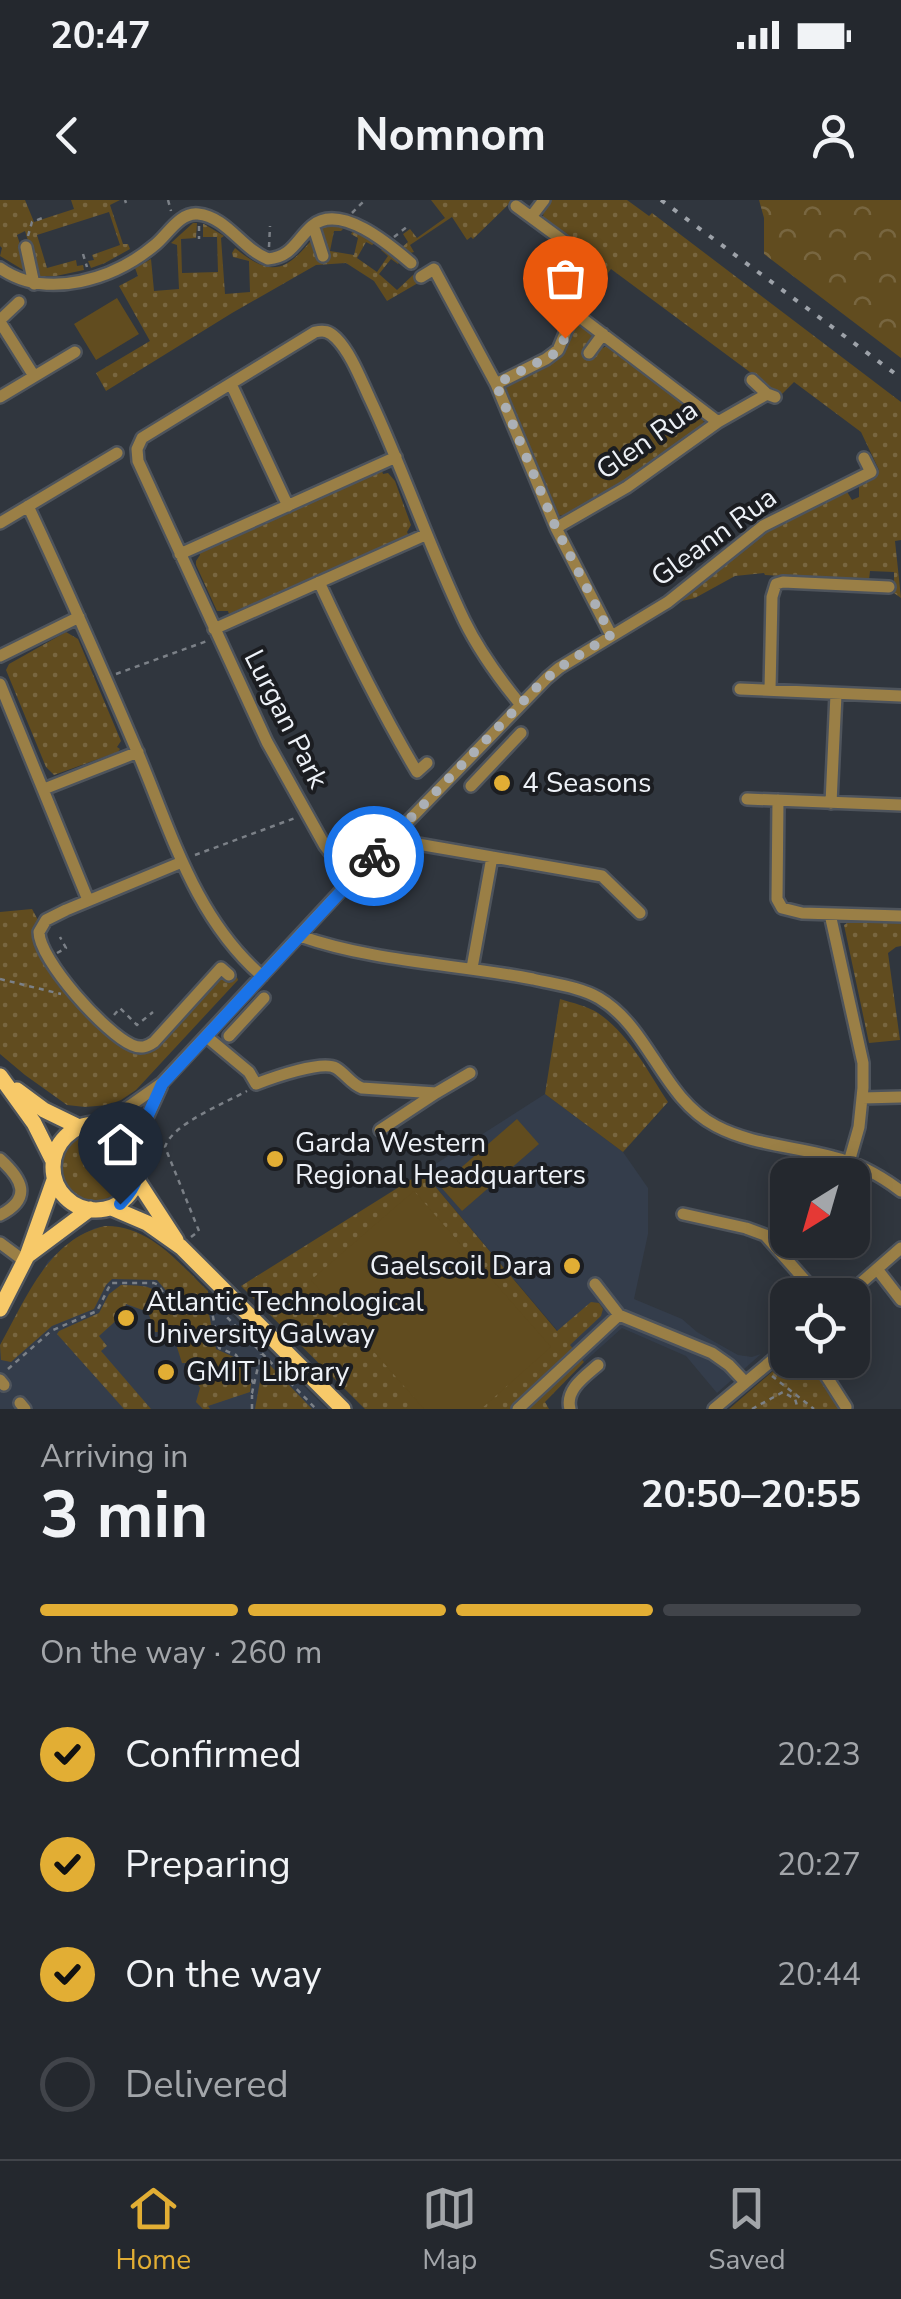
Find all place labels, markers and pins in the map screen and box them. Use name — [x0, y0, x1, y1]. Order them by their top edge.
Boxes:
pin — [523, 236, 608, 339]
place label: 4 Seasons — [522, 764, 651, 802]
marker: 4 Seasons — [491, 772, 513, 794]
pin — [78, 1102, 163, 1205]
place label: Garda Western Regional Headquarters — [295, 1124, 586, 1194]
marker: Garda Western Regional Headquarters — [264, 1148, 286, 1170]
place label: Gaelscoil Dara — [370, 1247, 552, 1285]
marker: Gaelscoil Dara — [561, 1255, 583, 1277]
place label: Atlantic Technological University Galway — [146, 1283, 425, 1353]
marker: Atlantic Technological University Galway — [115, 1307, 137, 1329]
place label: GMIT Library — [186, 1353, 350, 1391]
marker: GMIT Library — [155, 1361, 177, 1383]

